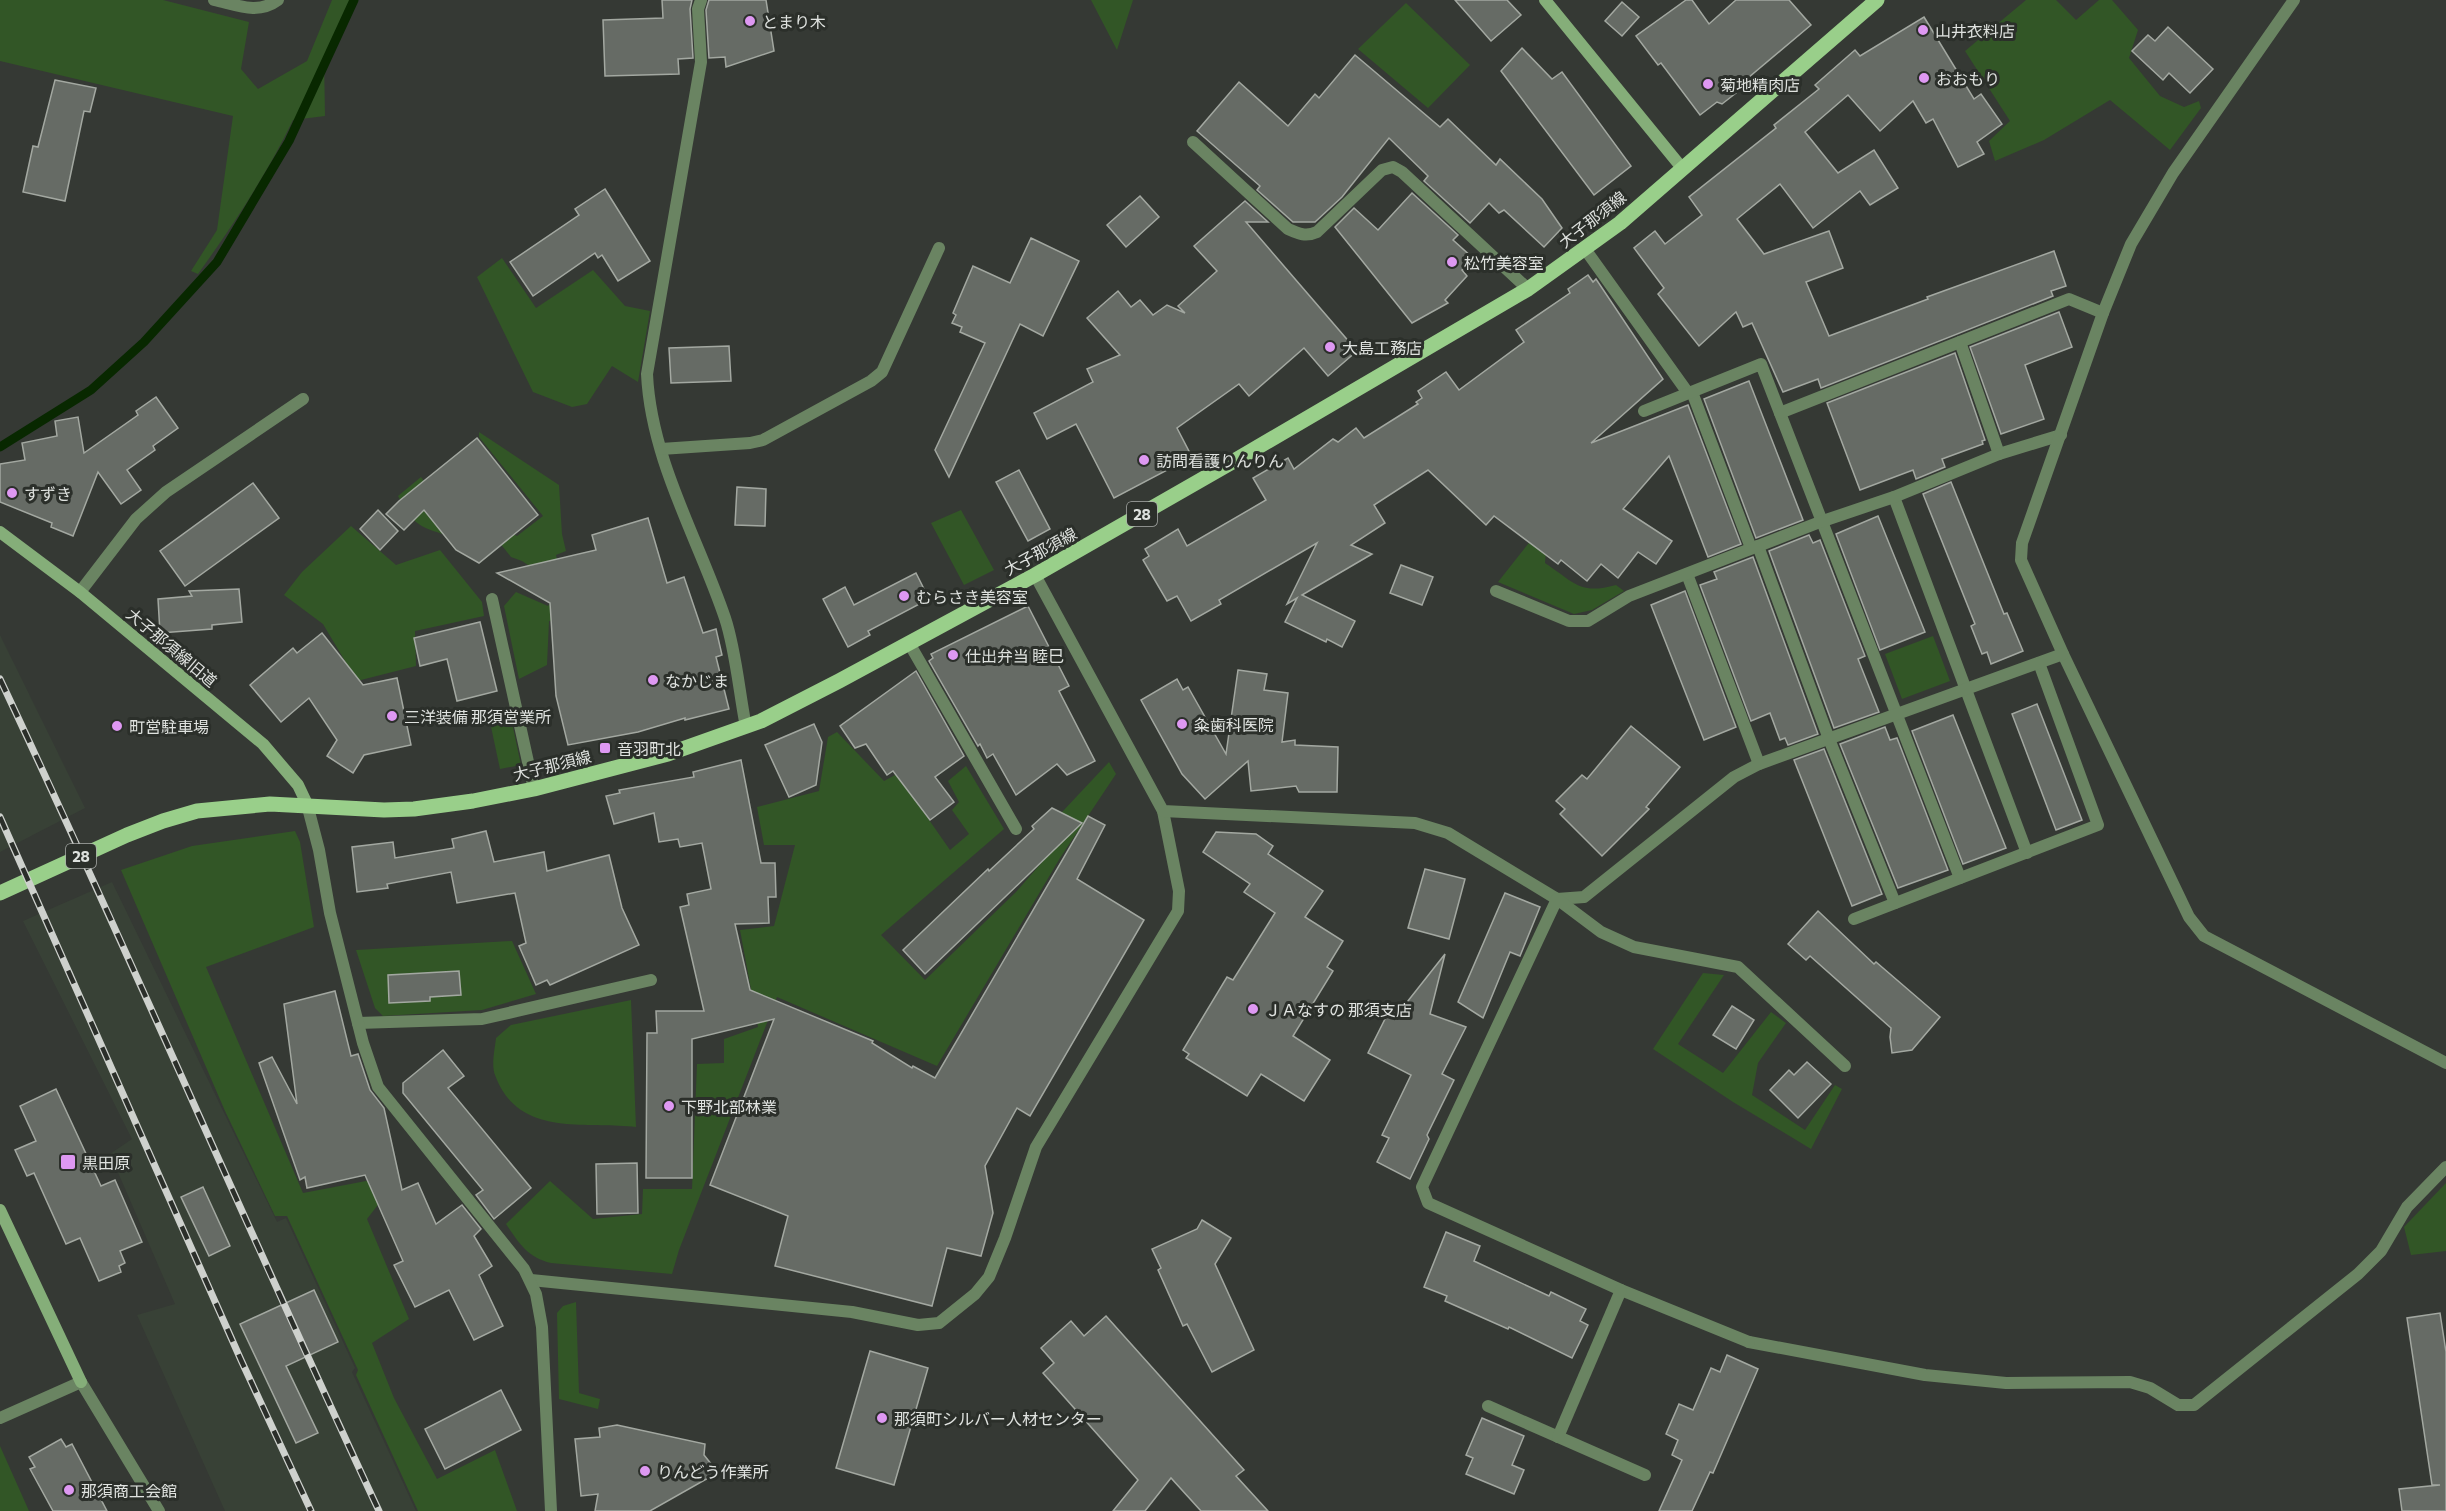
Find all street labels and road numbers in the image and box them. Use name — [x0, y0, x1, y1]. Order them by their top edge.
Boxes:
street label: 大子那須線 — [1555, 187, 1629, 251]
road number: 28 — [1127, 502, 1157, 526]
street label: 大子那須線 — [1000, 523, 1080, 579]
street label: 大子那須線旧道 — [123, 604, 221, 690]
street label: 大子那須線 — [511, 746, 593, 784]
road number: 28 — [66, 844, 96, 868]

